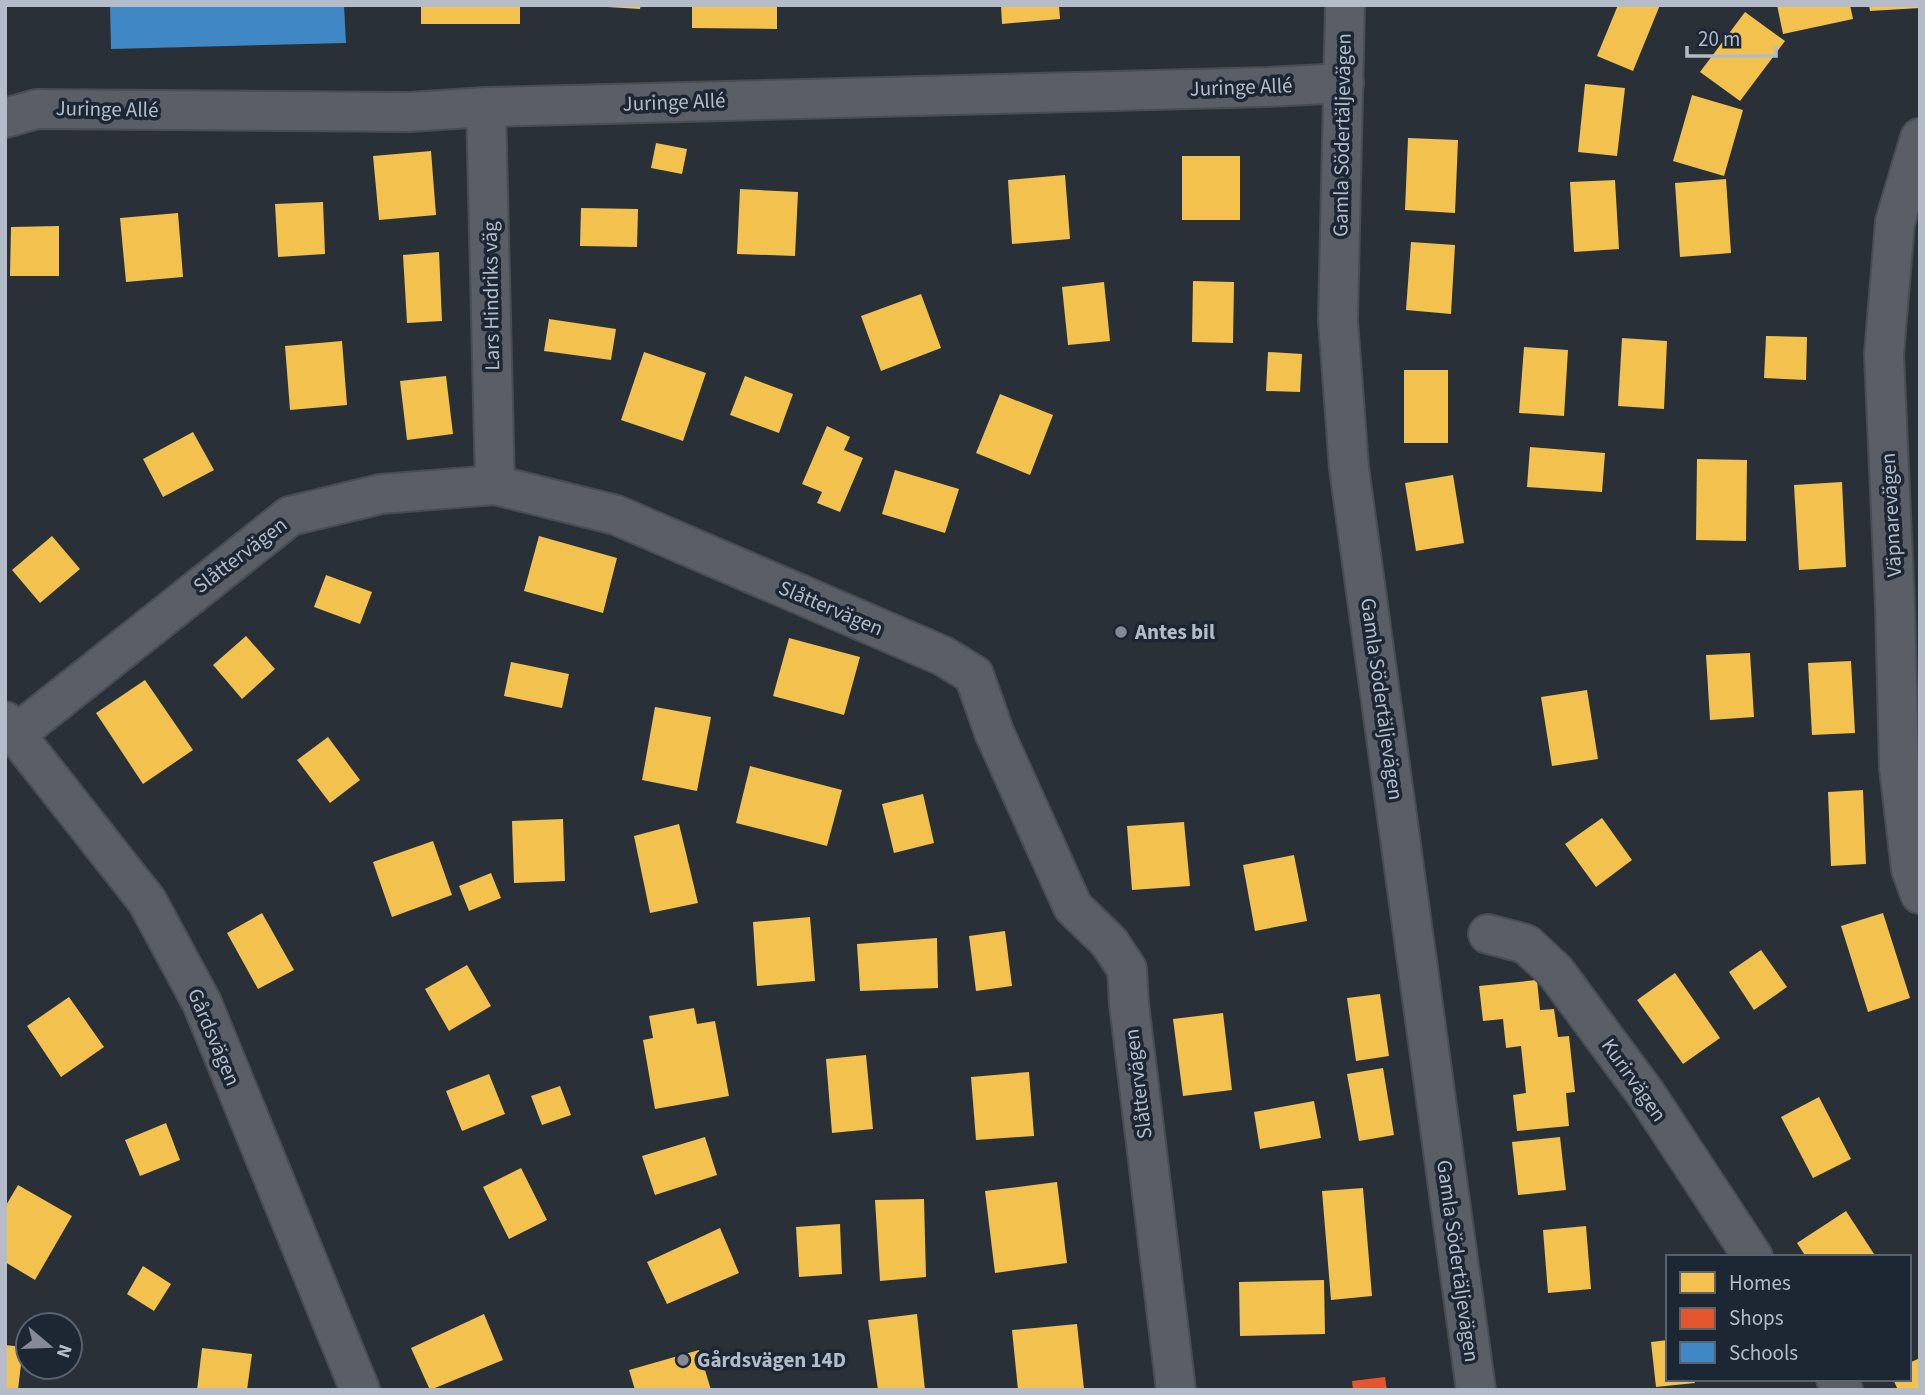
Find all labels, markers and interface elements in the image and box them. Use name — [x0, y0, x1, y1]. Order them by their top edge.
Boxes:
scale bar — [1687, 14, 1776, 58]
text: 20 m — [1698, 24, 1740, 54]
street label: Gamla Södertäljevägen — [1325, 33, 1359, 237]
street label: Juringe Allé — [1189, 70, 1293, 104]
street label: Juringe Allé — [622, 85, 726, 119]
street label: Juringe Allé — [55, 93, 159, 125]
street label: Lars Hindriks väg — [475, 221, 507, 371]
street label: Väpnarevägen — [1873, 452, 1909, 578]
street label: Slåttervägen — [187, 510, 293, 600]
street label: Slåttervägen — [774, 573, 888, 643]
street label: Gamla Södertäljevägen — [1353, 596, 1411, 802]
place label: Antes bil — [1134, 617, 1215, 647]
marker: Antes bil — [1113, 624, 1129, 640]
street label: Gårdsvägen — [180, 984, 248, 1090]
street label: Slåttervägen — [1116, 1027, 1160, 1141]
street label: Kurirvägen — [1594, 1032, 1674, 1128]
street label: Gamla Södertäljevägen — [1429, 1158, 1487, 1364]
legend — [1666, 1255, 1911, 1381]
text: Homes — [1729, 1268, 1791, 1298]
text: Shops — [1729, 1303, 1784, 1333]
north arrow — [14, 1311, 84, 1381]
text: Schools — [1729, 1338, 1798, 1368]
text: N — [49, 1341, 78, 1361]
place label: Gårdsvägen 14D — [697, 1345, 846, 1375]
marker: Gårdsvägen 14D — [675, 1352, 691, 1368]

